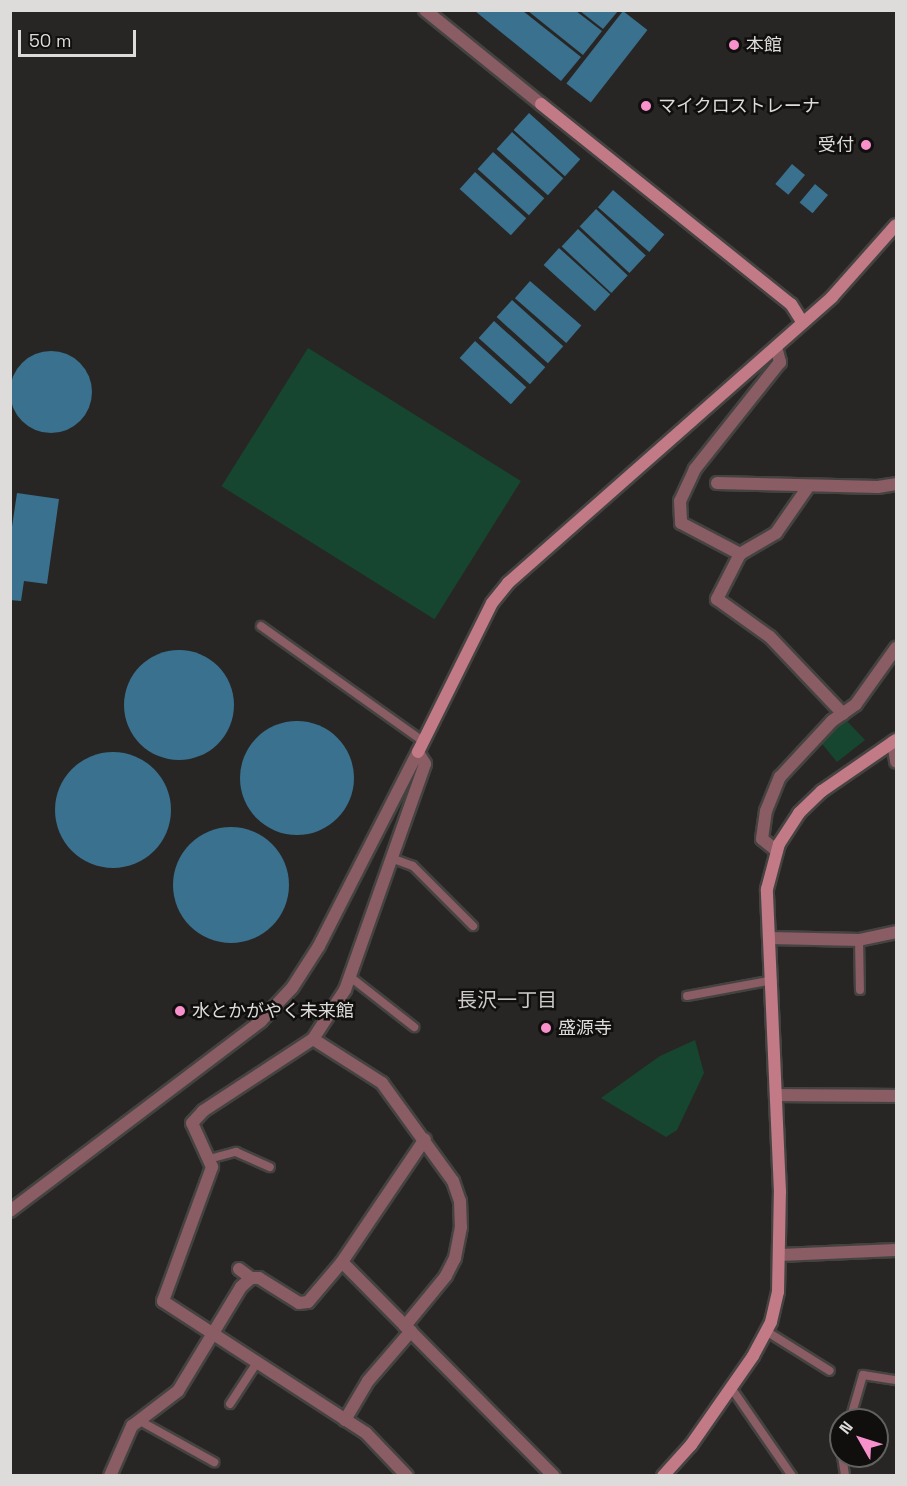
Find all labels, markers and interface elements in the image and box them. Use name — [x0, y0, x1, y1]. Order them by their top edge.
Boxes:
scale bar — [21, 18, 140, 56]
text: 50 m — [29, 29, 71, 52]
place label: 本館 — [746, 34, 782, 56]
marker: 本館 — [727, 38, 741, 52]
place label: マイクロストレーナ — [658, 95, 820, 117]
marker: マイクロストレーナ — [639, 99, 653, 113]
place label: 受付 — [818, 134, 854, 156]
marker: 受付 — [859, 138, 873, 152]
district label: 長沢一丁目 — [457, 988, 557, 1012]
place label: 水とかがやく未来館 — [192, 1000, 354, 1022]
marker: 水とかがやく未来館 — [173, 1004, 187, 1018]
place label: 盛源寺 — [558, 1017, 612, 1039]
marker: 盛源寺 — [539, 1021, 553, 1035]
north arrow — [829, 1408, 889, 1468]
text: N — [835, 1417, 858, 1438]

